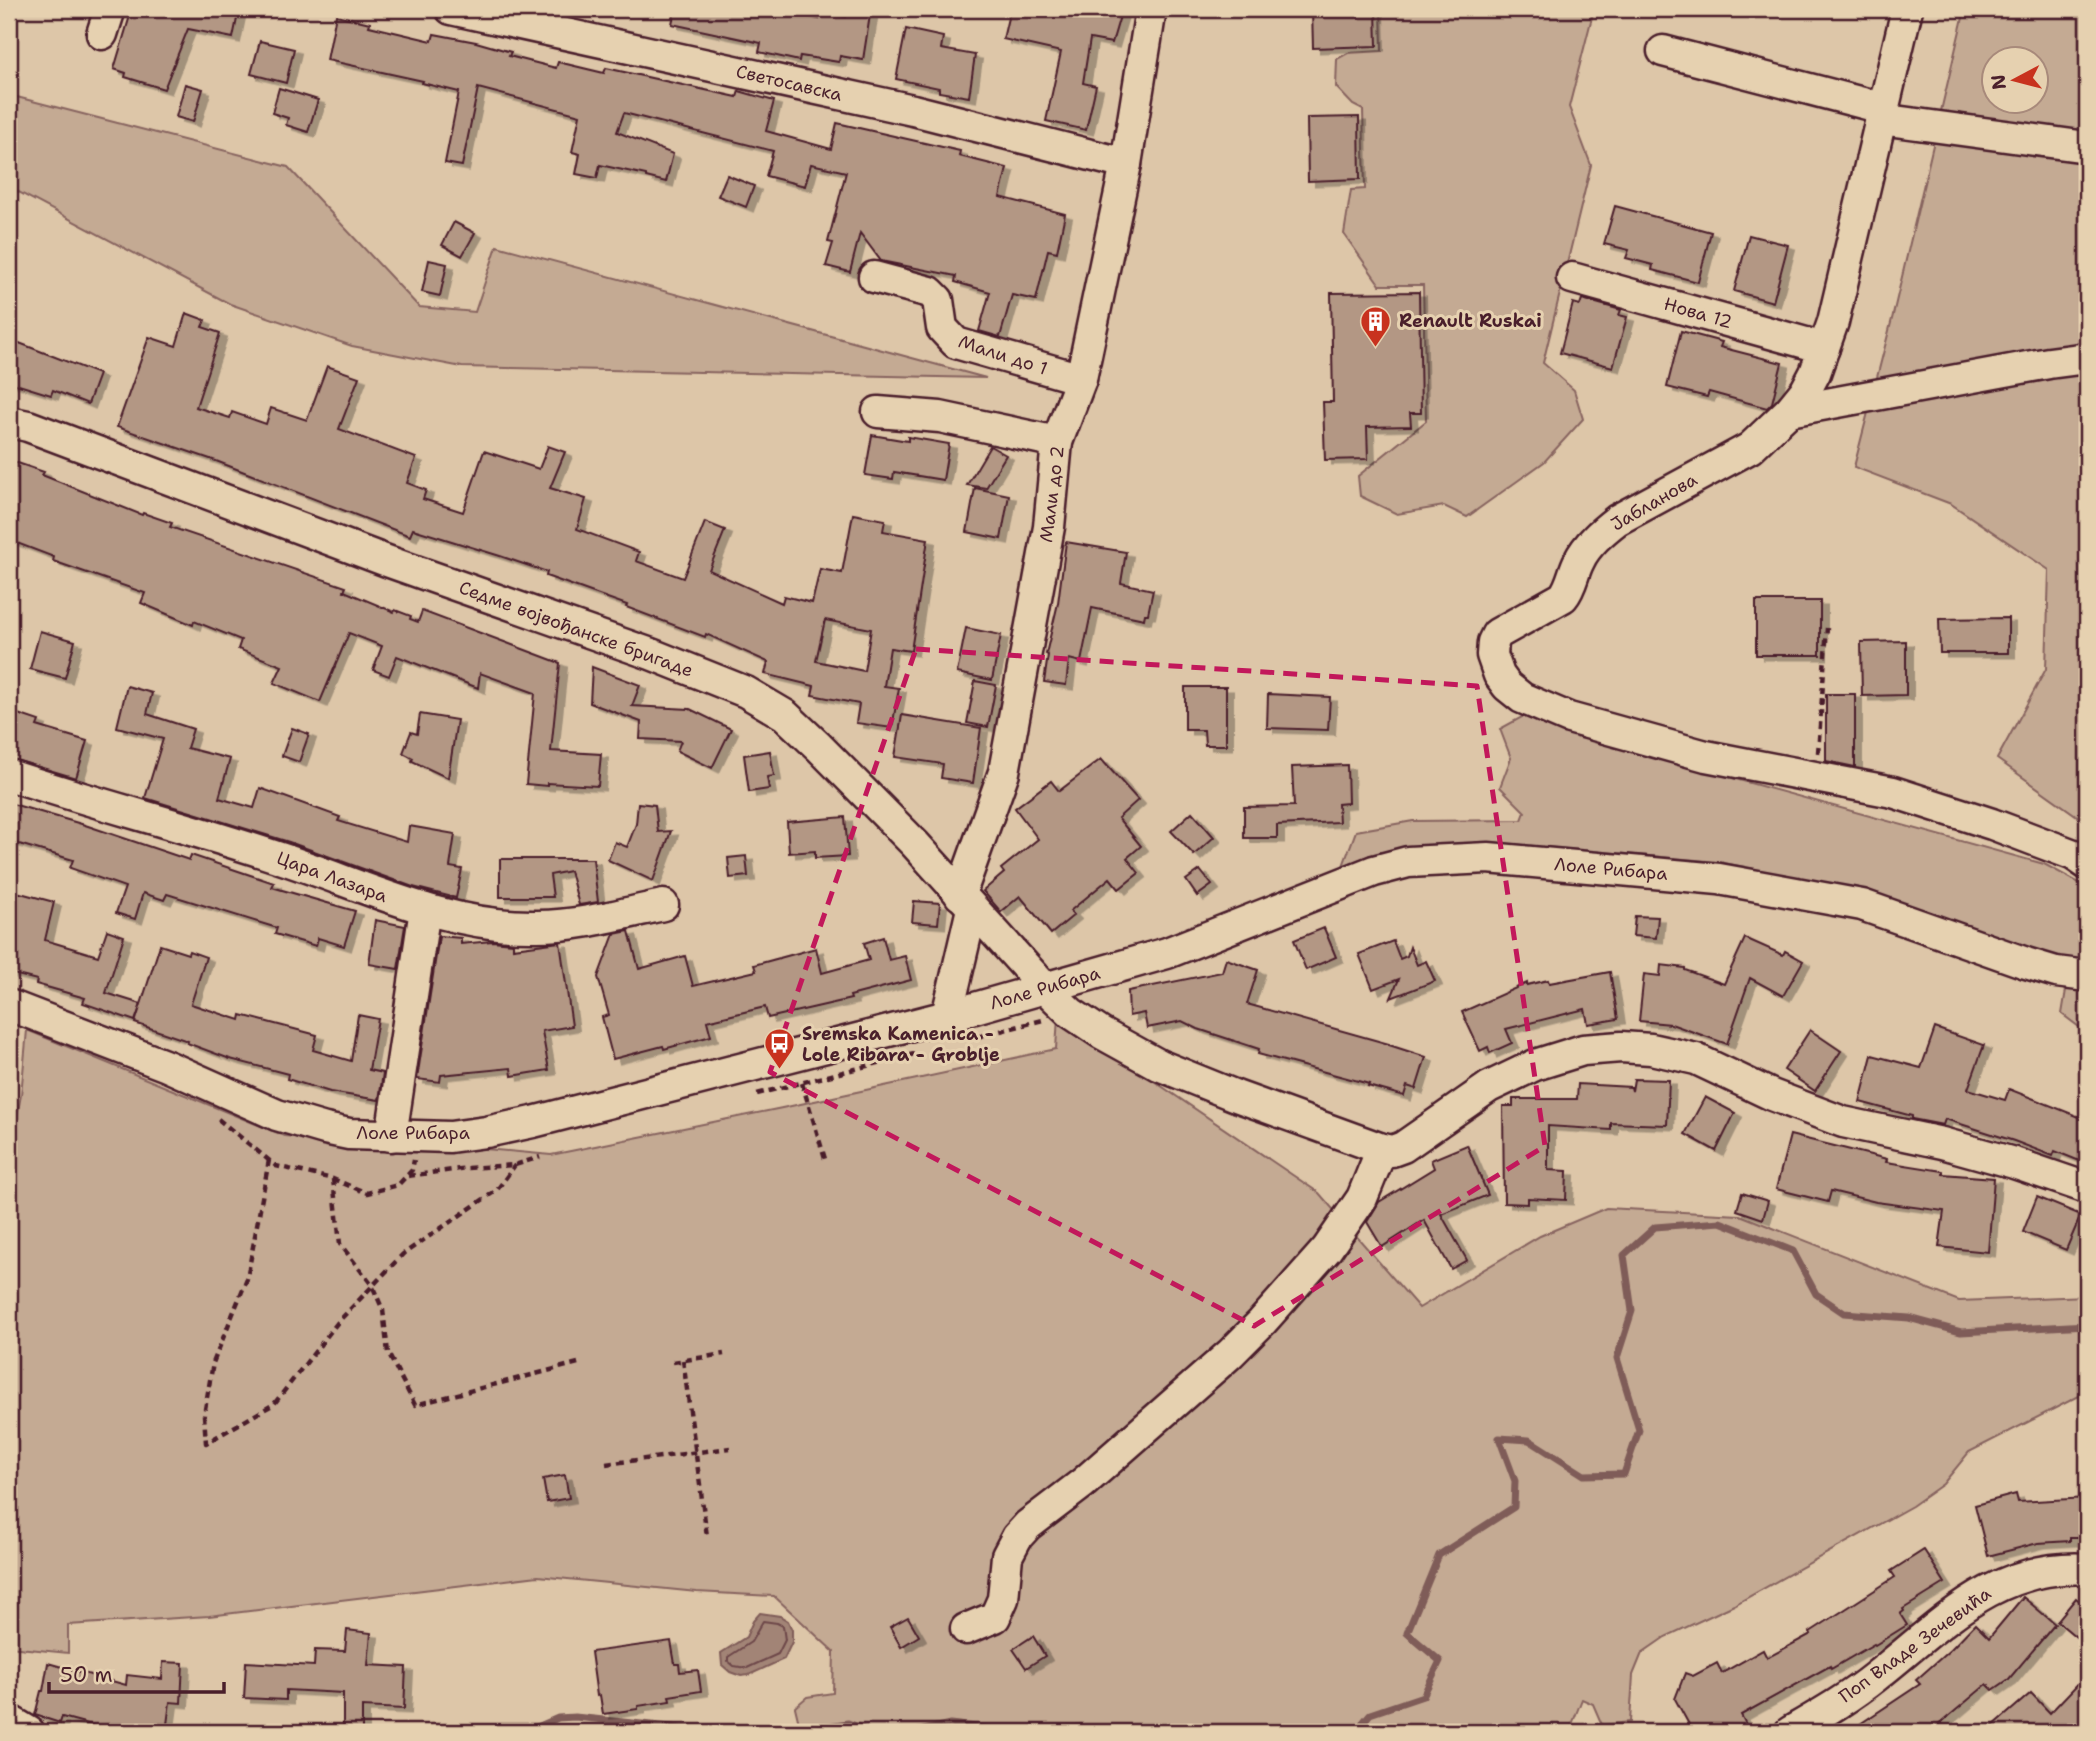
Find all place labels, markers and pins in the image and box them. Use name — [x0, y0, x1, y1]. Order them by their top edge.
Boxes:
building icon: Renault Ruskai — [1359, 304, 1393, 348]
place label: Renault Ruskai — [1399, 309, 1542, 333]
place label: Sremska Kamenica - Lole Ribara - Groblje — [802, 1022, 1000, 1067]
bus stop icon: Sremska Kamenica - Lole Ribara - Groblje — [762, 1027, 796, 1071]

